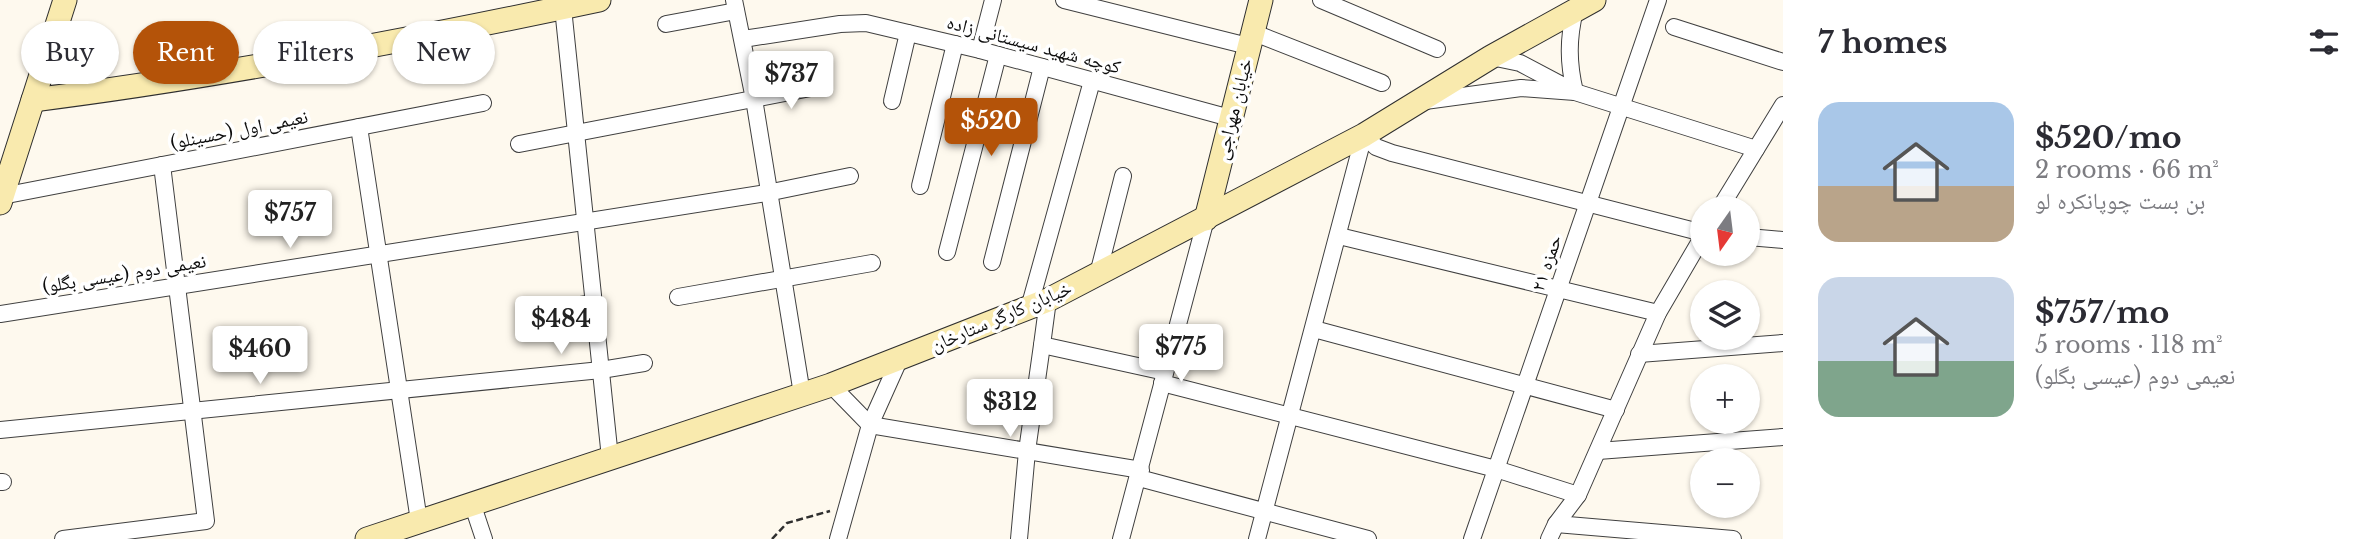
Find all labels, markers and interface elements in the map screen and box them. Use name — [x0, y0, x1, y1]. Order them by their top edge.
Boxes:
street label: کوچه شهید سیستانی زاده — [945, 10, 1123, 79]
chip: Buy — [21, 21, 119, 84]
chip: Rent — [133, 21, 239, 84]
chip: Filters — [253, 21, 378, 84]
chip: New — [392, 21, 495, 84]
icon: filters — [2305, 23, 2343, 61]
text: 7 homes — [1818, 24, 1947, 61]
pin: $737 — [750, 52, 832, 111]
street label: خیابان مهراجی — [1210, 56, 1257, 162]
text: $737 — [764, 60, 818, 88]
pin: $520 — [950, 99, 1032, 158]
street label: نعیمی اول (حسینلو) — [168, 105, 310, 154]
text: $520 — [961, 107, 1021, 135]
text: $520/mo — [2035, 119, 2182, 156]
icon: home — [1874, 130, 1958, 214]
text: 2 rooms · 66 m² — [2035, 156, 2219, 184]
text: بن بست چوپانکره لو — [2035, 187, 2205, 215]
pin: $757 — [249, 190, 331, 250]
north arrow — [1690, 196, 1760, 266]
map controls — [1690, 196, 1760, 518]
text: $757 — [264, 199, 316, 227]
street label: حمزه ۲۱ — [1526, 232, 1567, 294]
street label: نعیمی دوم (عیسی بگلو) — [41, 249, 208, 300]
street label: خیابان کارگر ستارخان — [927, 276, 1075, 357]
button: layers — [1690, 280, 1760, 350]
text: $757/mo — [2035, 294, 2169, 331]
pin: $484 — [520, 296, 602, 356]
text: $484 — [531, 305, 591, 333]
icon: home — [1874, 305, 1958, 389]
pin: $775 — [1140, 324, 1222, 384]
pin: $460 — [219, 326, 301, 386]
text: 5 rooms · 118 m² — [2035, 331, 2223, 359]
text: $775 — [1155, 333, 1207, 361]
text: $460 — [229, 335, 291, 363]
text: نعیمی دوم (عیسی بگلو) — [2035, 362, 2235, 390]
button: + — [1690, 364, 1760, 434]
pin: $312 — [969, 380, 1051, 439]
text: $312 — [983, 388, 1037, 416]
button: − — [1690, 448, 1760, 518]

